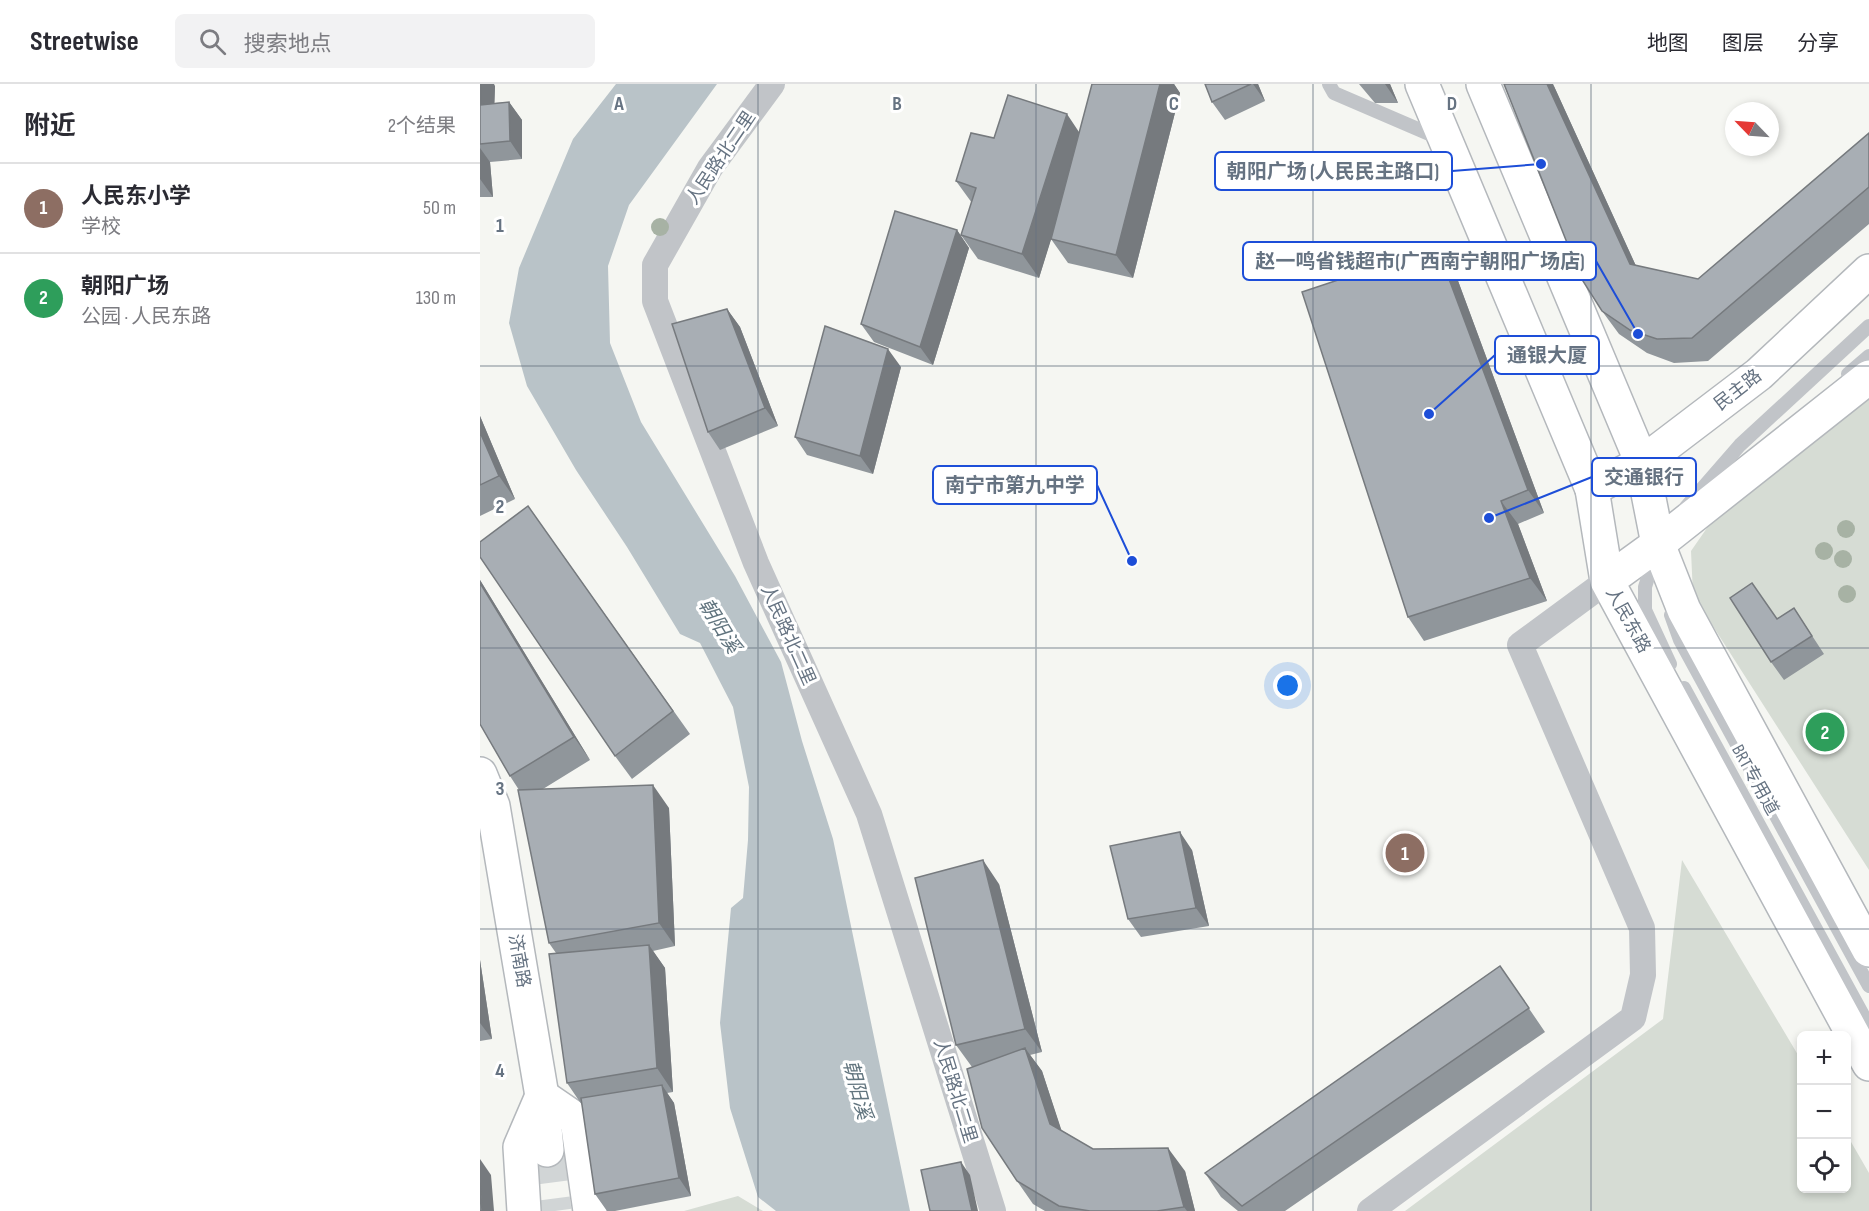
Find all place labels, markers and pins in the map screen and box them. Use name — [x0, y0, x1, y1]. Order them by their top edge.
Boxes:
callout: 朝阳广场 (人民民主路口) — [1215, 152, 1452, 190]
callout: 赵一鸣省钱超市(广西南宁朝阳广场店) — [1243, 242, 1596, 280]
callout: 通银大厦 — [1495, 336, 1599, 374]
callout: 交通银行 — [1592, 458, 1696, 496]
callout: 南宁市第九中学 — [933, 466, 1097, 504]
pin: 2 — [1806, 710, 1844, 754]
pin: 1 — [1386, 830, 1424, 876]

